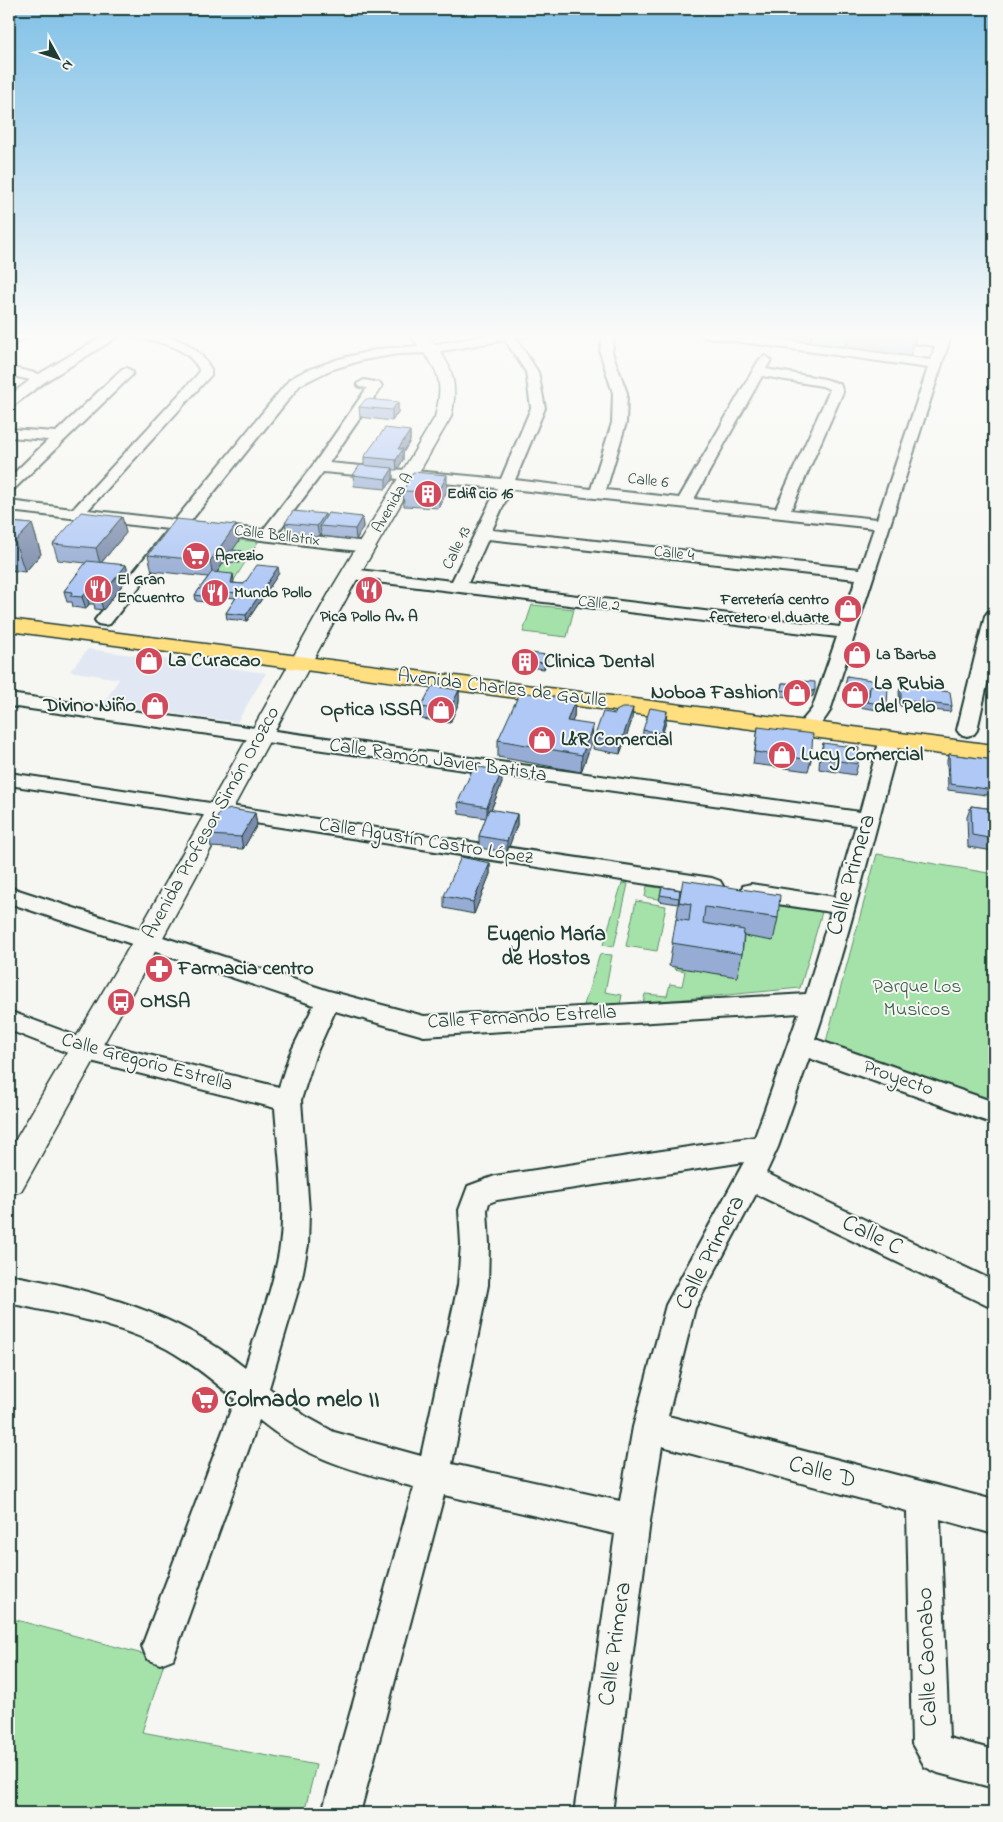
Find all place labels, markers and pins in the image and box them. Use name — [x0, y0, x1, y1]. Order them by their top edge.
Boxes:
building icon: Edificio 16 — [413, 479, 443, 509]
place label: Edificio 16 — [447, 482, 514, 506]
supermarket icon: Aprezio — [181, 541, 211, 571]
place label: Aprezio — [215, 544, 264, 568]
place label: El Gran Encuentro — [117, 568, 185, 610]
restaurant icon: El Gran Encuentro — [83, 574, 113, 604]
restaurant icon: Pica Pollo Av. A — [354, 575, 384, 605]
restaurant icon: Mundo Pollo — [200, 578, 230, 608]
place label: Mundo Pollo — [234, 581, 312, 605]
place label: Ferretería centro ferretero el duarte — [708, 588, 830, 630]
shop icon: Ferretería centro ferretero el duarte — [833, 594, 863, 624]
place label: Pica Pollo Av. A — [320, 605, 418, 629]
shop icon: La Barba — [842, 640, 872, 670]
place label: La Barba — [876, 643, 936, 667]
shop icon: La Curacao — [134, 646, 164, 676]
place label: La Curacao — [168, 647, 261, 676]
building icon: Clinica Dental — [510, 647, 540, 677]
place label: Clinica Dental — [544, 648, 654, 677]
place label: La Rubia del Pelo — [874, 670, 945, 722]
shop icon: Noboa Fashion — [782, 678, 812, 708]
place label: Noboa Fashion — [651, 679, 778, 708]
shop icon: La Rubia del Pelo — [840, 680, 870, 710]
shop icon: Divino Niño — [140, 691, 170, 721]
place label: Divino Niño — [43, 692, 136, 721]
shop icon: Optica ISSA — [426, 695, 456, 725]
place label: Optica ISSA — [320, 696, 422, 725]
shop icon: L&R Comercial — [527, 725, 557, 755]
place label: L&R Comercial — [561, 726, 672, 755]
shop icon: Lucy Comercial — [767, 740, 797, 770]
place label: Lucy Comercial — [801, 741, 923, 771]
pharmacy icon: Farmacia centro — [144, 954, 174, 984]
place label: Farmacia centro — [177, 955, 314, 984]
bus stop icon: OMSA — [106, 987, 136, 1017]
place label: OMSA — [140, 988, 190, 1017]
place label: Colmado melo II — [224, 1383, 380, 1418]
supermarket icon: Colmado melo II — [190, 1385, 220, 1415]

